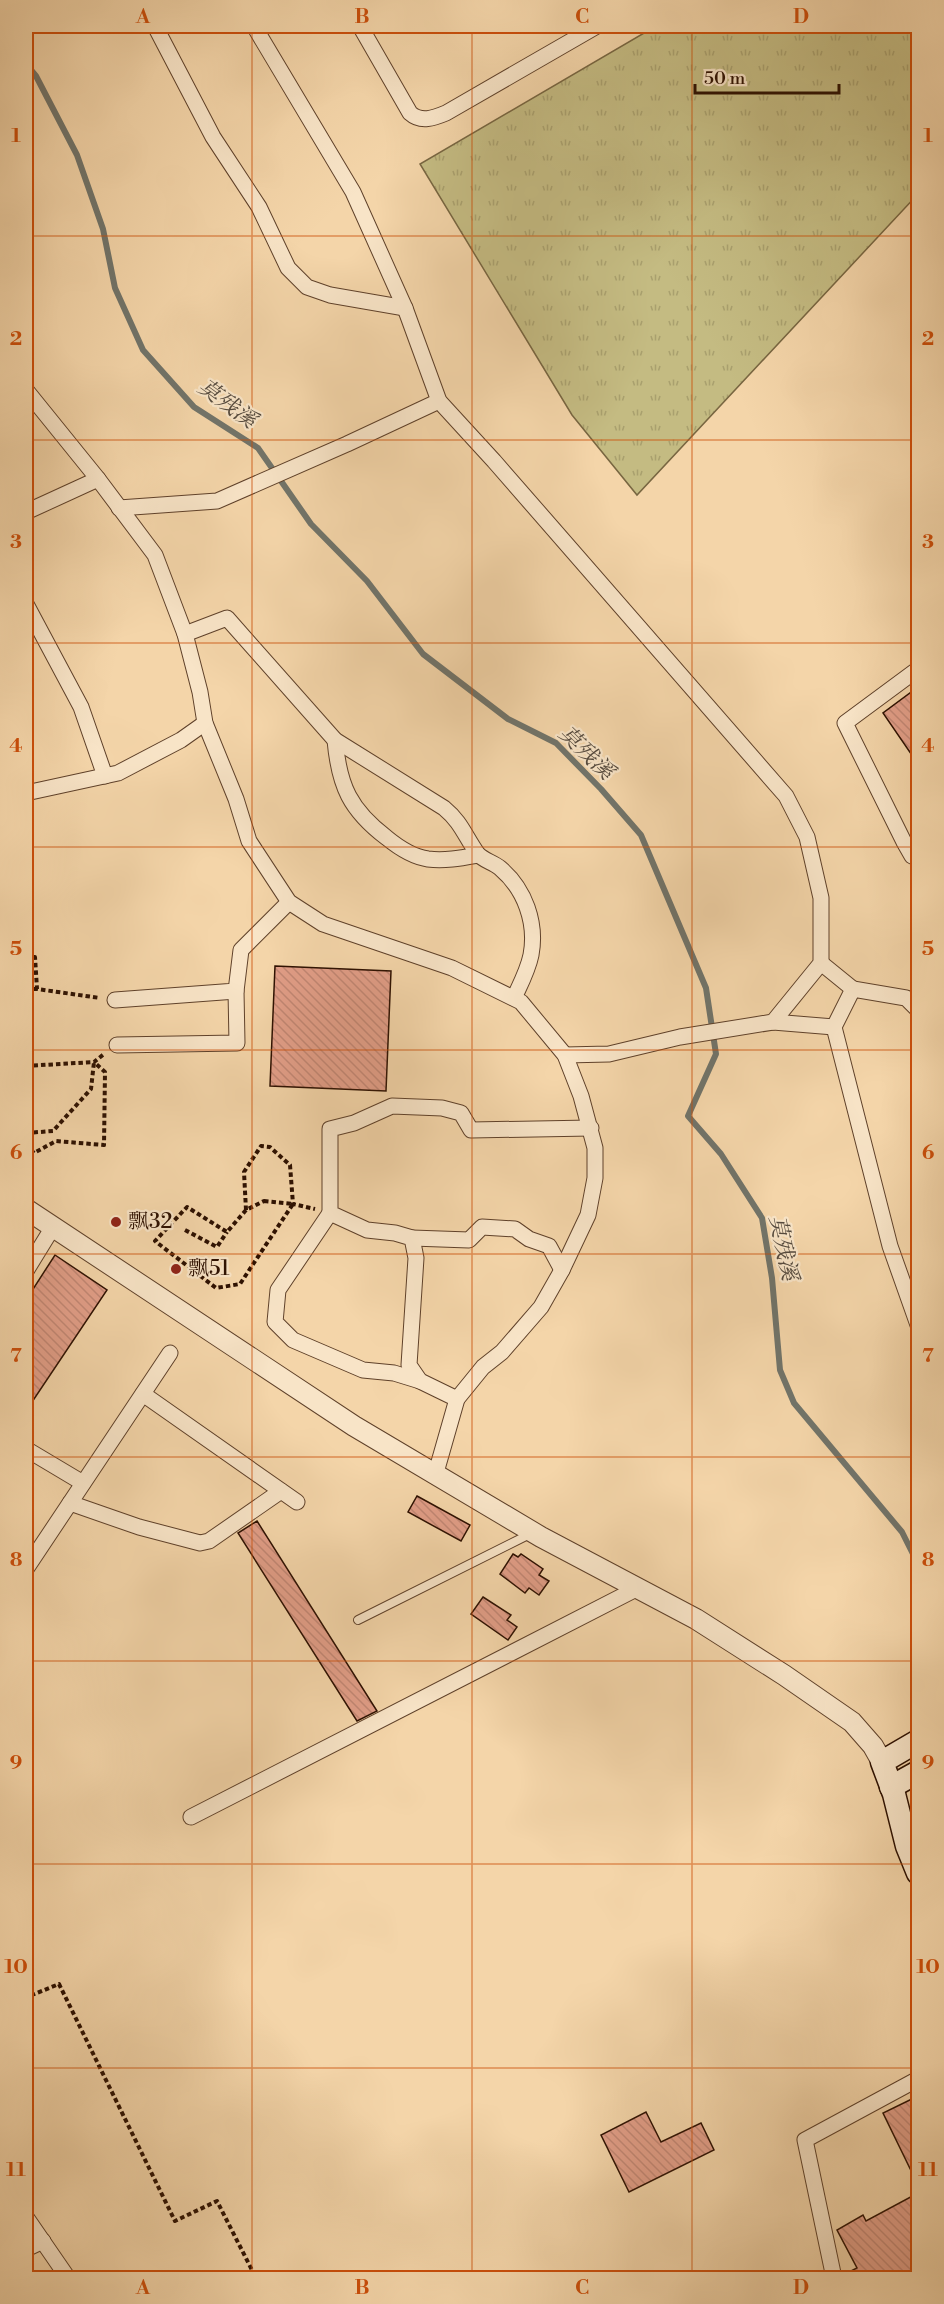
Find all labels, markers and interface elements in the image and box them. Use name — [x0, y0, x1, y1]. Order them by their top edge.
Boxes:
text: A — [135, 5, 151, 30]
text: B — [354, 5, 370, 30]
text: C — [575, 5, 589, 30]
text: D — [793, 5, 809, 30]
scale bar — [695, 57, 839, 95]
text: 50 m — [704, 67, 746, 90]
text: 1 — [11, 124, 21, 149]
text: 1 — [923, 124, 933, 149]
text: 2 — [10, 327, 22, 352]
text: 2 — [922, 327, 934, 352]
water label: 莫残溪 — [192, 374, 263, 435]
text: 3 — [10, 530, 22, 555]
text: 3 — [922, 530, 934, 555]
water label: 莫残溪 — [553, 720, 621, 787]
text: 4 — [9, 734, 23, 759]
text: 4 — [921, 734, 935, 759]
text: 5 — [10, 937, 22, 962]
text: 5 — [922, 937, 934, 962]
text: 6 — [10, 1141, 23, 1166]
text: 6 — [922, 1141, 935, 1166]
place label: 飘32 — [128, 1209, 173, 1235]
water label: 莫残溪 — [763, 1213, 803, 1285]
marker: 飘32 — [109, 1215, 123, 1229]
place label: 飘51 — [188, 1256, 230, 1282]
marker: 飘51 — [169, 1262, 183, 1276]
text: 7 — [10, 1344, 22, 1369]
text: 7 — [922, 1344, 934, 1369]
text: 8 — [10, 1548, 23, 1573]
text: 8 — [922, 1548, 935, 1573]
text: 9 — [10, 1751, 22, 1776]
text: 9 — [922, 1751, 934, 1776]
text: 10 — [4, 1955, 28, 1980]
text: 10 — [916, 1955, 940, 1980]
text: 11 — [6, 2158, 26, 2183]
text: 11 — [918, 2158, 938, 2183]
text: A — [135, 2276, 151, 2301]
text: B — [354, 2276, 370, 2301]
text: C — [575, 2276, 589, 2301]
text: D — [793, 2276, 809, 2301]

